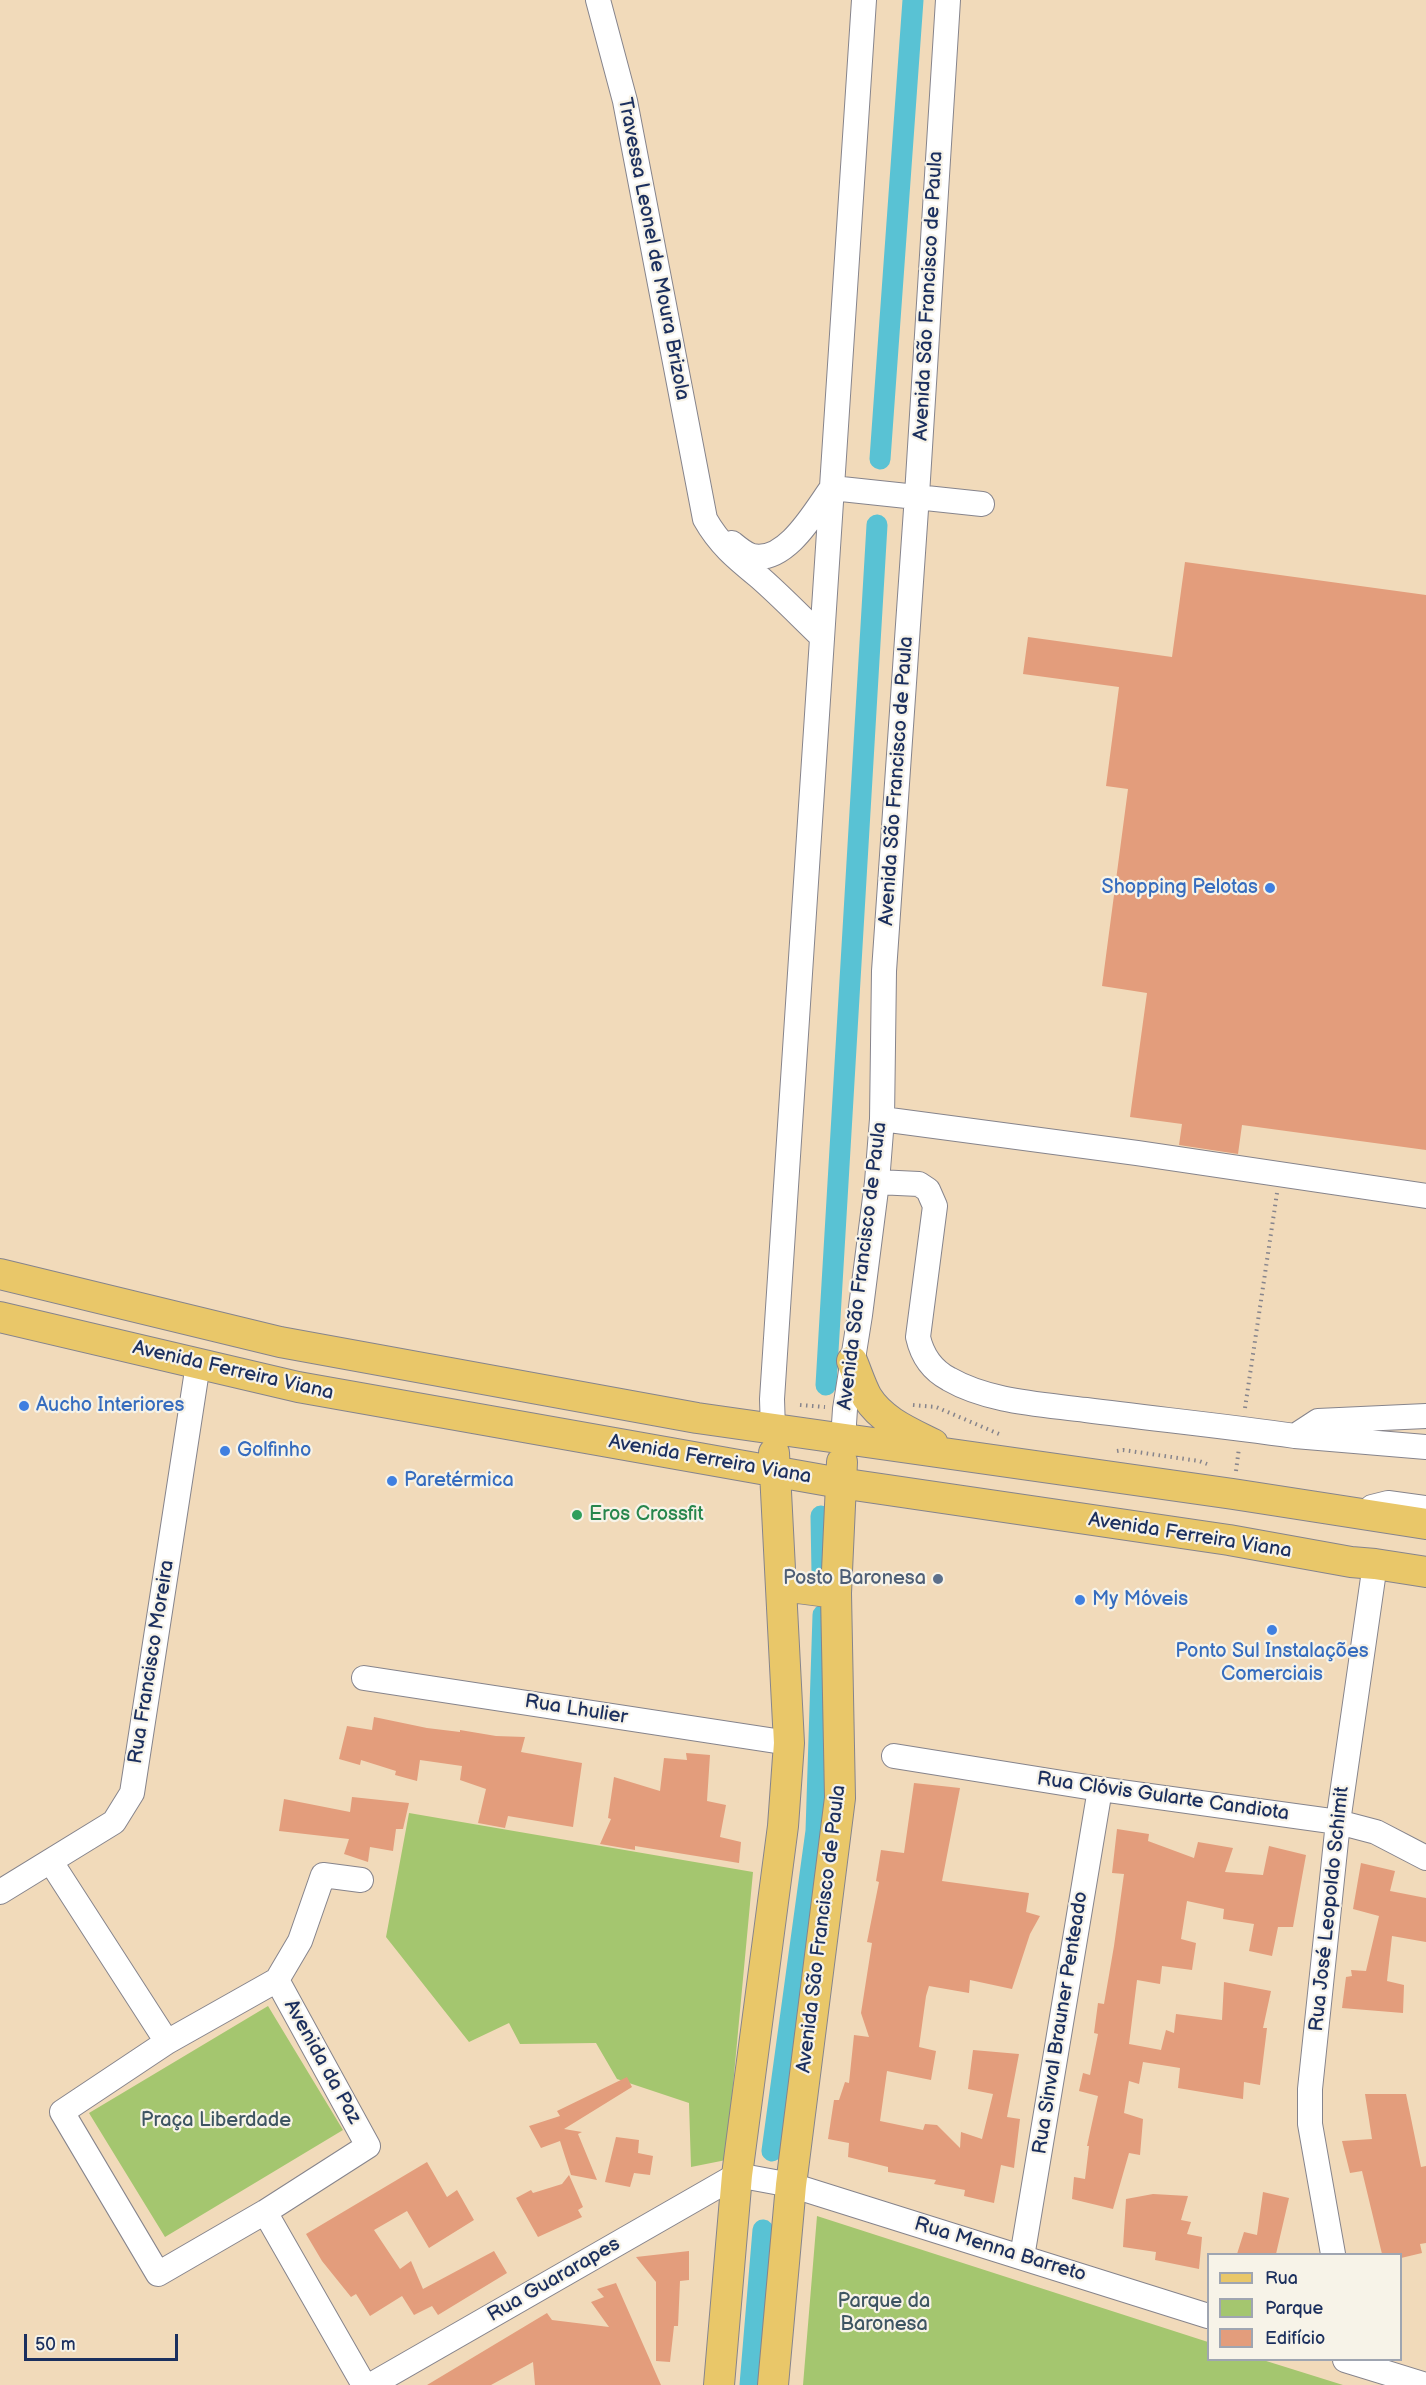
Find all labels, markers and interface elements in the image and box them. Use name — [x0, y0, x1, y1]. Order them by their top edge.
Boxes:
street label: Travessa Leonel de Moura Brizola — [612, 96, 694, 402]
street label: Avenida São Francisco de Paula — [909, 151, 949, 441]
street label: Avenida São Francisco de Paula — [875, 636, 919, 926]
place label: Shopping Pelotas — [1102, 876, 1258, 900]
marker: Shopping Pelotas — [1263, 881, 1277, 895]
street label: Avenida São Francisco de Paula — [833, 1121, 893, 1411]
street label: Avenida Ferreira Viana — [130, 1336, 336, 1406]
place label: Aucho Interiores — [36, 1394, 184, 1418]
marker: Aucho Interiores — [17, 1399, 31, 1413]
street label: Avenida Ferreira Viana — [607, 1430, 813, 1490]
place label: Golfinho — [237, 1439, 311, 1463]
marker: Golfinho — [218, 1444, 232, 1458]
place label: Paretérmica — [404, 1469, 514, 1493]
marker: Paretérmica — [385, 1474, 399, 1488]
place label: Eros Crossfit — [589, 1503, 704, 1527]
marker: Eros Crossfit — [570, 1508, 584, 1522]
street label: Avenida Ferreira Viana — [1087, 1508, 1293, 1564]
street label: Rua Francisco Moreira — [124, 1558, 180, 1766]
place label: Posto Baronesa — [783, 1567, 926, 1591]
marker: Posto Baronesa — [931, 1572, 945, 1586]
place label: My Móveis — [1092, 1588, 1188, 1612]
marker: My Móveis — [1073, 1593, 1087, 1607]
marker: Ponto Sul Instalações Comerciais — [1265, 1623, 1279, 1637]
place label: Ponto Sul Instalações Comerciais — [1175, 1640, 1369, 1687]
street label: Rua Lhulier — [523, 1690, 629, 1730]
street label: Rua Clóvis Gularte Candiota — [1035, 1767, 1291, 1827]
street label: Avenida São Francisco de Paula — [792, 1784, 852, 2074]
street label: Rua José Leopoldo Schimit — [1305, 1785, 1355, 2033]
street label: Rua Sinval Brauner Penteado — [1028, 1890, 1094, 2156]
street label: Avenida da Paz — [278, 1996, 366, 2128]
park label: Praça Liberdade — [141, 2109, 291, 2133]
street label: Rua Menna Barreto — [911, 2212, 1089, 2288]
street label: Rua Guararapes — [483, 2232, 625, 2328]
legend — [1207, 2253, 1402, 2361]
text: Rua — [1265, 2268, 1298, 2289]
park label: Parque da Baronesa — [838, 2290, 930, 2337]
text: Parque — [1265, 2298, 1323, 2319]
scale bar — [27, 2322, 182, 2360]
text: Edifício — [1265, 2328, 1325, 2349]
text: 50 m — [35, 2334, 76, 2355]

